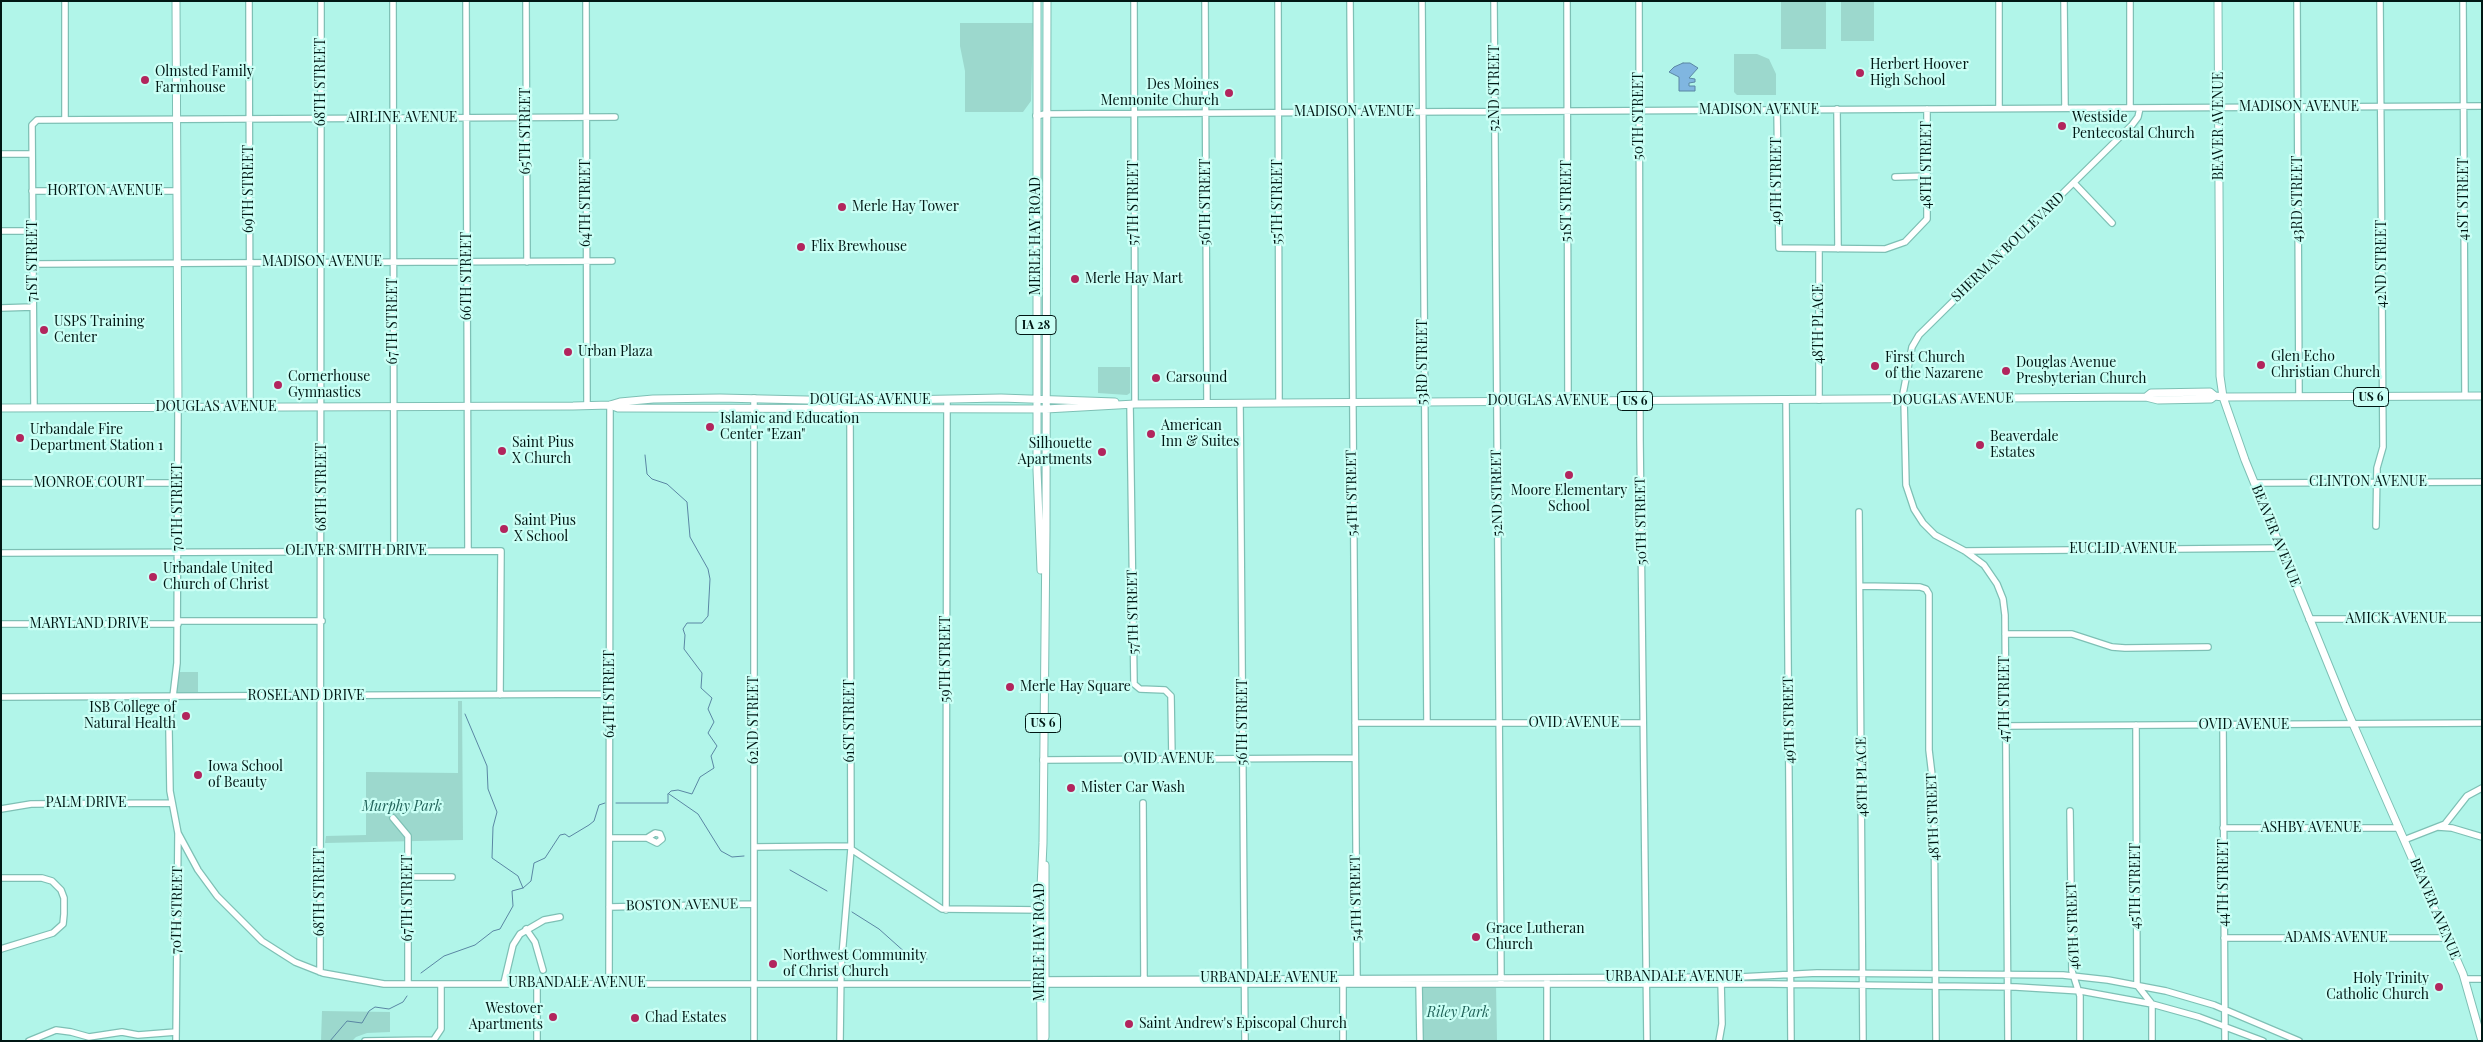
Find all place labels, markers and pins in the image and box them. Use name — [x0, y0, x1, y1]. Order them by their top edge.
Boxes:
place label: Herbert Hoover High School — [1870, 57, 1969, 90]
place label: Olmsted Family Farmhouse — [155, 64, 254, 96]
marker: Herbert Hoover High School — [1854, 67, 1866, 79]
marker: Olmsted Family Farmhouse — [139, 74, 151, 86]
place label: Des Moines Mennonite Church — [1101, 77, 1219, 110]
marker: Des Moines Mennonite Church — [1223, 87, 1235, 99]
place label: Westside Pentecostal Church — [2072, 110, 2195, 142]
marker: Westside Pentecostal Church — [2056, 120, 2068, 132]
place label: Merle Hay Tower — [852, 199, 959, 215]
marker: Merle Hay Tower — [836, 201, 848, 213]
place label: Flix Brewhouse — [811, 239, 907, 255]
marker: Flix Brewhouse — [795, 241, 807, 253]
place label: Merle Hay Mart — [1085, 271, 1183, 287]
marker: Merle Hay Mart — [1069, 273, 1081, 285]
place label: USPS Training Center — [54, 314, 144, 347]
marker: USPS Training Center — [38, 324, 50, 336]
place label: Urban Plaza — [578, 344, 653, 360]
marker: Urban Plaza — [562, 346, 574, 358]
place label: Glen Echo Christian Church — [2271, 349, 2380, 382]
place label: First Church of the Nazarene — [1885, 350, 1983, 382]
place label: Douglas Avenue Presbyterian Church — [2016, 355, 2146, 388]
marker: Glen Echo Christian Church — [2255, 359, 2267, 371]
marker: First Church of the Nazarene — [1869, 360, 1881, 372]
marker: Douglas Avenue Presbyterian Church — [2000, 365, 2012, 377]
place label: Cornerhouse Gymnastics — [288, 369, 370, 402]
place label: Carsound — [1166, 370, 1227, 386]
marker: Carsound — [1150, 372, 1162, 384]
marker: Cornerhouse Gymnastics — [272, 379, 284, 391]
place label: Islamic and Education Center "Ezan" — [720, 411, 859, 444]
place label: American Inn & Suites — [1161, 418, 1239, 451]
marker: Islamic and Education Center "Ezan" — [704, 421, 716, 433]
place label: Urbandale Fire Department Station 1 — [30, 422, 163, 454]
marker: American Inn & Suites — [1145, 428, 1157, 440]
place label: Beaverdale Estates — [1990, 429, 2059, 462]
marker: Urbandale Fire Department Station 1 — [14, 432, 26, 444]
place label: Saint Pius X Church — [512, 435, 574, 468]
place label: Silhouette Apartments — [1018, 436, 1092, 468]
marker: Beaverdale Estates — [1974, 439, 1986, 451]
marker: Saint Pius X Church — [496, 445, 508, 457]
marker: Silhouette Apartments — [1096, 446, 1108, 458]
marker: Moore Elementary School — [1563, 469, 1575, 481]
place label: Moore Elementary School — [1511, 483, 1627, 516]
place label: Saint Pius X School — [514, 513, 576, 546]
marker: Saint Pius X School — [498, 523, 510, 535]
place label: Urbandale United Church of Christ — [163, 561, 273, 594]
marker: Urbandale United Church of Christ — [147, 571, 159, 583]
place label: Merle Hay Square — [1020, 679, 1131, 695]
marker: Merle Hay Square — [1004, 681, 1016, 693]
place label: ISB College of Natural Health — [84, 700, 176, 732]
marker: ISB College of Natural Health — [180, 710, 192, 722]
place label: Iowa School of Beauty — [208, 759, 283, 792]
marker: Iowa School of Beauty — [192, 769, 204, 781]
place label: Mister Car Wash — [1081, 780, 1185, 796]
marker: Mister Car Wash — [1065, 782, 1077, 794]
place label: Grace Lutheran Church — [1486, 921, 1585, 954]
marker: Grace Lutheran Church — [1470, 931, 1482, 943]
place label: Northwest Community of Christ Church — [783, 948, 927, 980]
marker: Northwest Community of Christ Church — [767, 958, 779, 970]
place label: Holy Trinity Catholic Church — [2326, 971, 2429, 1004]
marker: Holy Trinity Catholic Church — [2433, 981, 2445, 993]
place label: Westover Apartments — [469, 1001, 543, 1034]
place label: Chad Estates — [645, 1010, 726, 1026]
marker: Westover Apartments — [547, 1011, 559, 1023]
marker: Chad Estates — [629, 1012, 641, 1024]
place label: Saint Andrew's Episcopal Church — [1139, 1016, 1347, 1032]
marker: Saint Andrew's Episcopal Church — [1123, 1018, 1135, 1030]

